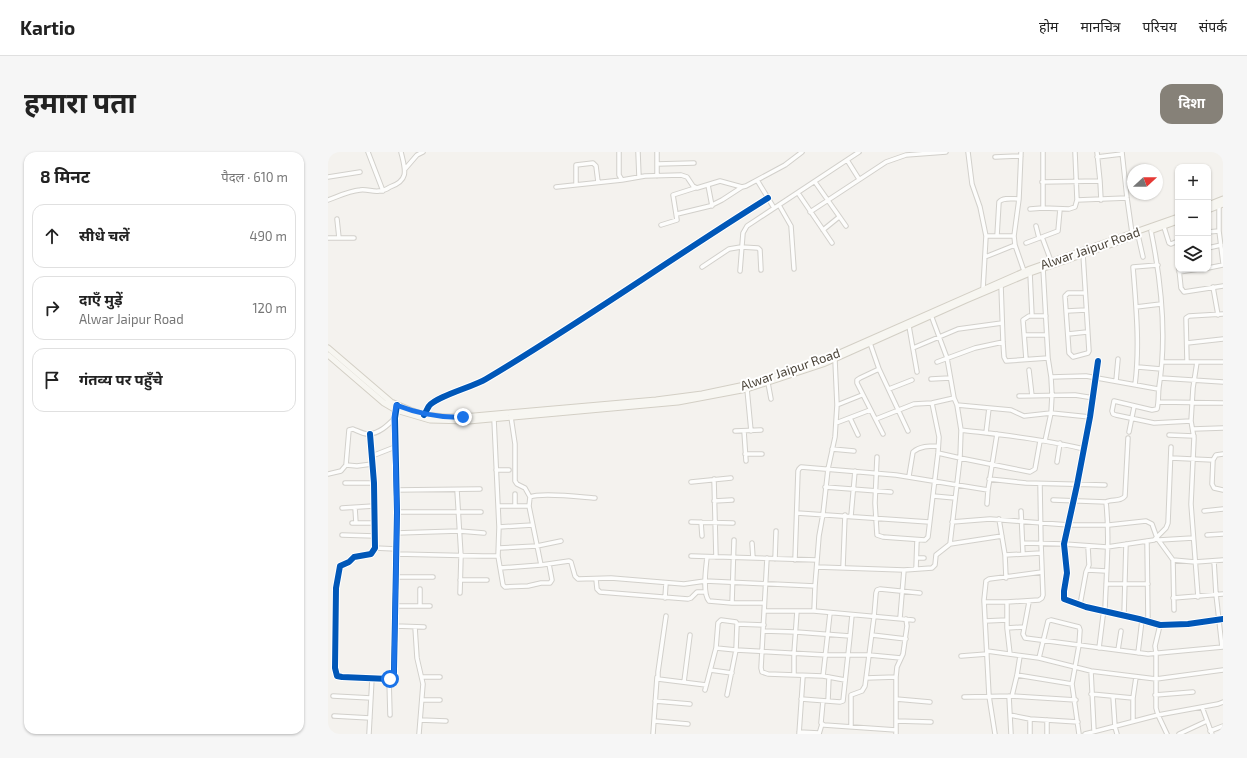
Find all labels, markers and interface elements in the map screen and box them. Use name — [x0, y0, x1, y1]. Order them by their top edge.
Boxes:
text: Kartio — [20, 16, 75, 39]
text: होम — [1039, 18, 1058, 35]
text: मानचित्र — [1080, 18, 1121, 35]
text: परिचय — [1143, 18, 1177, 35]
text: संपर्क — [1199, 18, 1227, 35]
button: दिशा — [1160, 84, 1223, 124]
text: हमारा पता — [24, 85, 136, 119]
north arrow — [1127, 164, 1163, 200]
map controls — [1175, 164, 1211, 272]
button: + — [1175, 164, 1211, 200]
text: 8 मिनट — [40, 166, 90, 186]
text: पैदल · 610 m — [221, 169, 288, 185]
button: − — [1175, 200, 1211, 236]
street label: Alwar Jaipur Road — [1038, 223, 1142, 273]
icon: ahead — [41, 225, 63, 247]
text: सीधे चलें — [79, 226, 130, 244]
text: 490 m — [249, 228, 287, 244]
button: layers — [1175, 236, 1211, 272]
text: दाएँ मुड़ें — [79, 290, 123, 308]
icon: right — [41, 297, 63, 319]
text: 120 m — [252, 300, 287, 316]
text: Alwar Jaipur Road — [79, 311, 184, 327]
street label: Alwar Jaipur Road — [738, 344, 842, 394]
icon: arrive — [41, 369, 63, 391]
text: गंतव्य पर पहुँचे — [79, 370, 163, 388]
route end — [454, 408, 472, 426]
route start — [381, 670, 399, 688]

